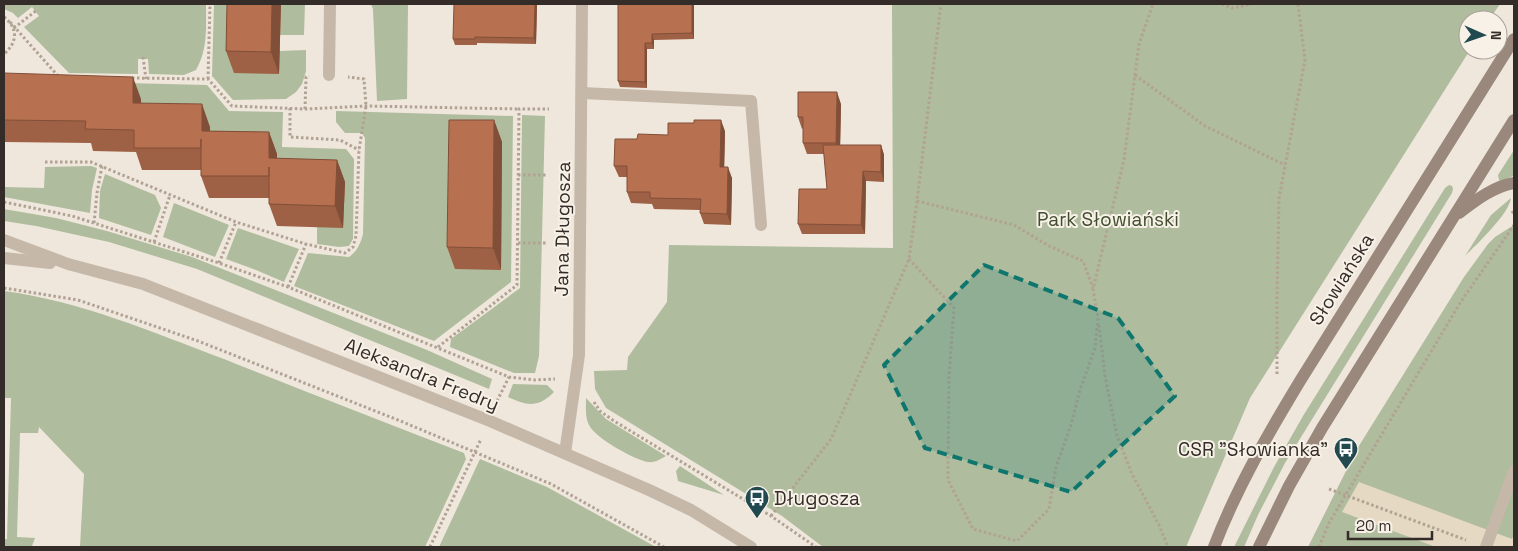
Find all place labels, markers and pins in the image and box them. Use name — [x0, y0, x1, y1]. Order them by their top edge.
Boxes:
bus stop icon: CSR "Słowianka" — [1333, 436, 1359, 470]
place label: CSR "Słowianka" — [1178, 437, 1328, 462]
bus stop icon: Długosza — [744, 485, 770, 519]
place label: Długosza — [774, 486, 860, 511]

